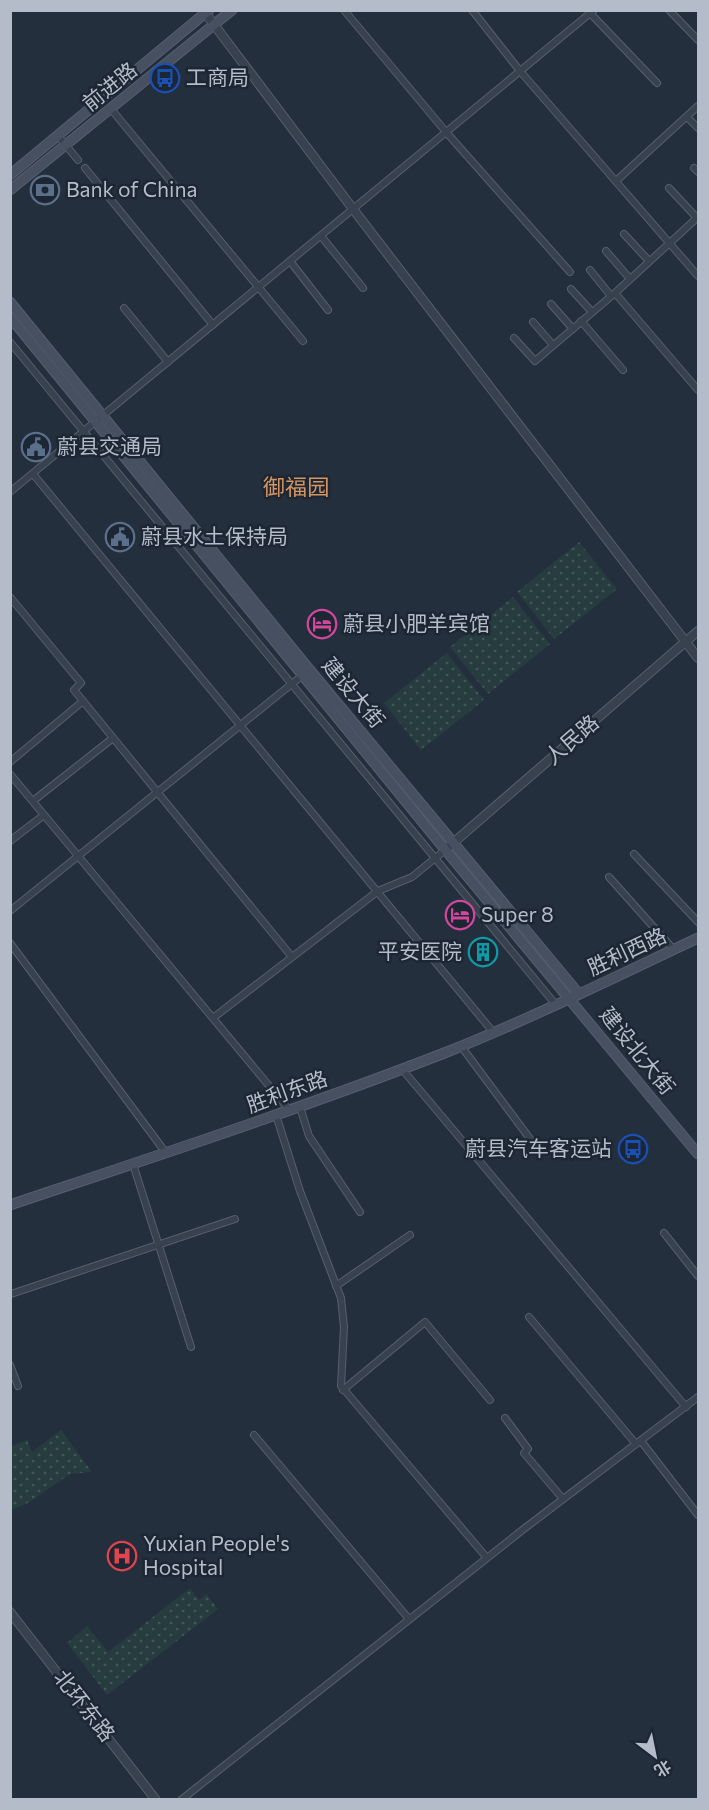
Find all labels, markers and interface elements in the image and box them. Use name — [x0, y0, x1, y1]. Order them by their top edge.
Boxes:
street label: 前进路 — [77, 56, 141, 115]
bus stop icon: 工商局 — [149, 62, 181, 94]
place label: 工商局 — [186, 64, 249, 89]
bank icon: Bank of China — [29, 174, 61, 206]
place label: Bank of China — [66, 176, 198, 201]
public building icon: 蔚县交通局 — [20, 431, 52, 463]
place label: 蔚县交通局 — [57, 433, 162, 458]
district label: 御福园 — [263, 473, 329, 500]
public building icon: 蔚县水土保持局 — [104, 521, 136, 553]
place label: 蔚县水土保持局 — [141, 523, 288, 548]
hotel icon: 蔚县小肥羊宾馆 — [306, 608, 338, 640]
place label: 蔚县小肥羊宾馆 — [343, 610, 490, 635]
street label: 建设大街 — [318, 652, 391, 732]
street label: 人民路 — [539, 709, 603, 769]
hotel icon: Super 8 — [444, 899, 476, 931]
place label: Super 8 — [481, 901, 554, 926]
street label: 胜利西路 — [583, 922, 670, 980]
building icon: 平安医院 — [467, 936, 499, 968]
place label: 平安医院 — [378, 938, 462, 963]
street label: 建设北大街 — [595, 1001, 681, 1099]
street label: 胜利东路 — [243, 1064, 330, 1117]
bus stop icon: 蔚县汽车客运站 — [617, 1133, 649, 1165]
place label: 蔚县汽车客运站 — [465, 1135, 612, 1160]
place label: Yuxian People's Hospital — [143, 1530, 290, 1579]
hospital icon: Yuxian People's Hospital — [106, 1540, 138, 1572]
street label: 北环东路 — [49, 1664, 121, 1746]
north arrow — [625, 1726, 685, 1786]
text: 北 — [651, 1757, 675, 1781]

